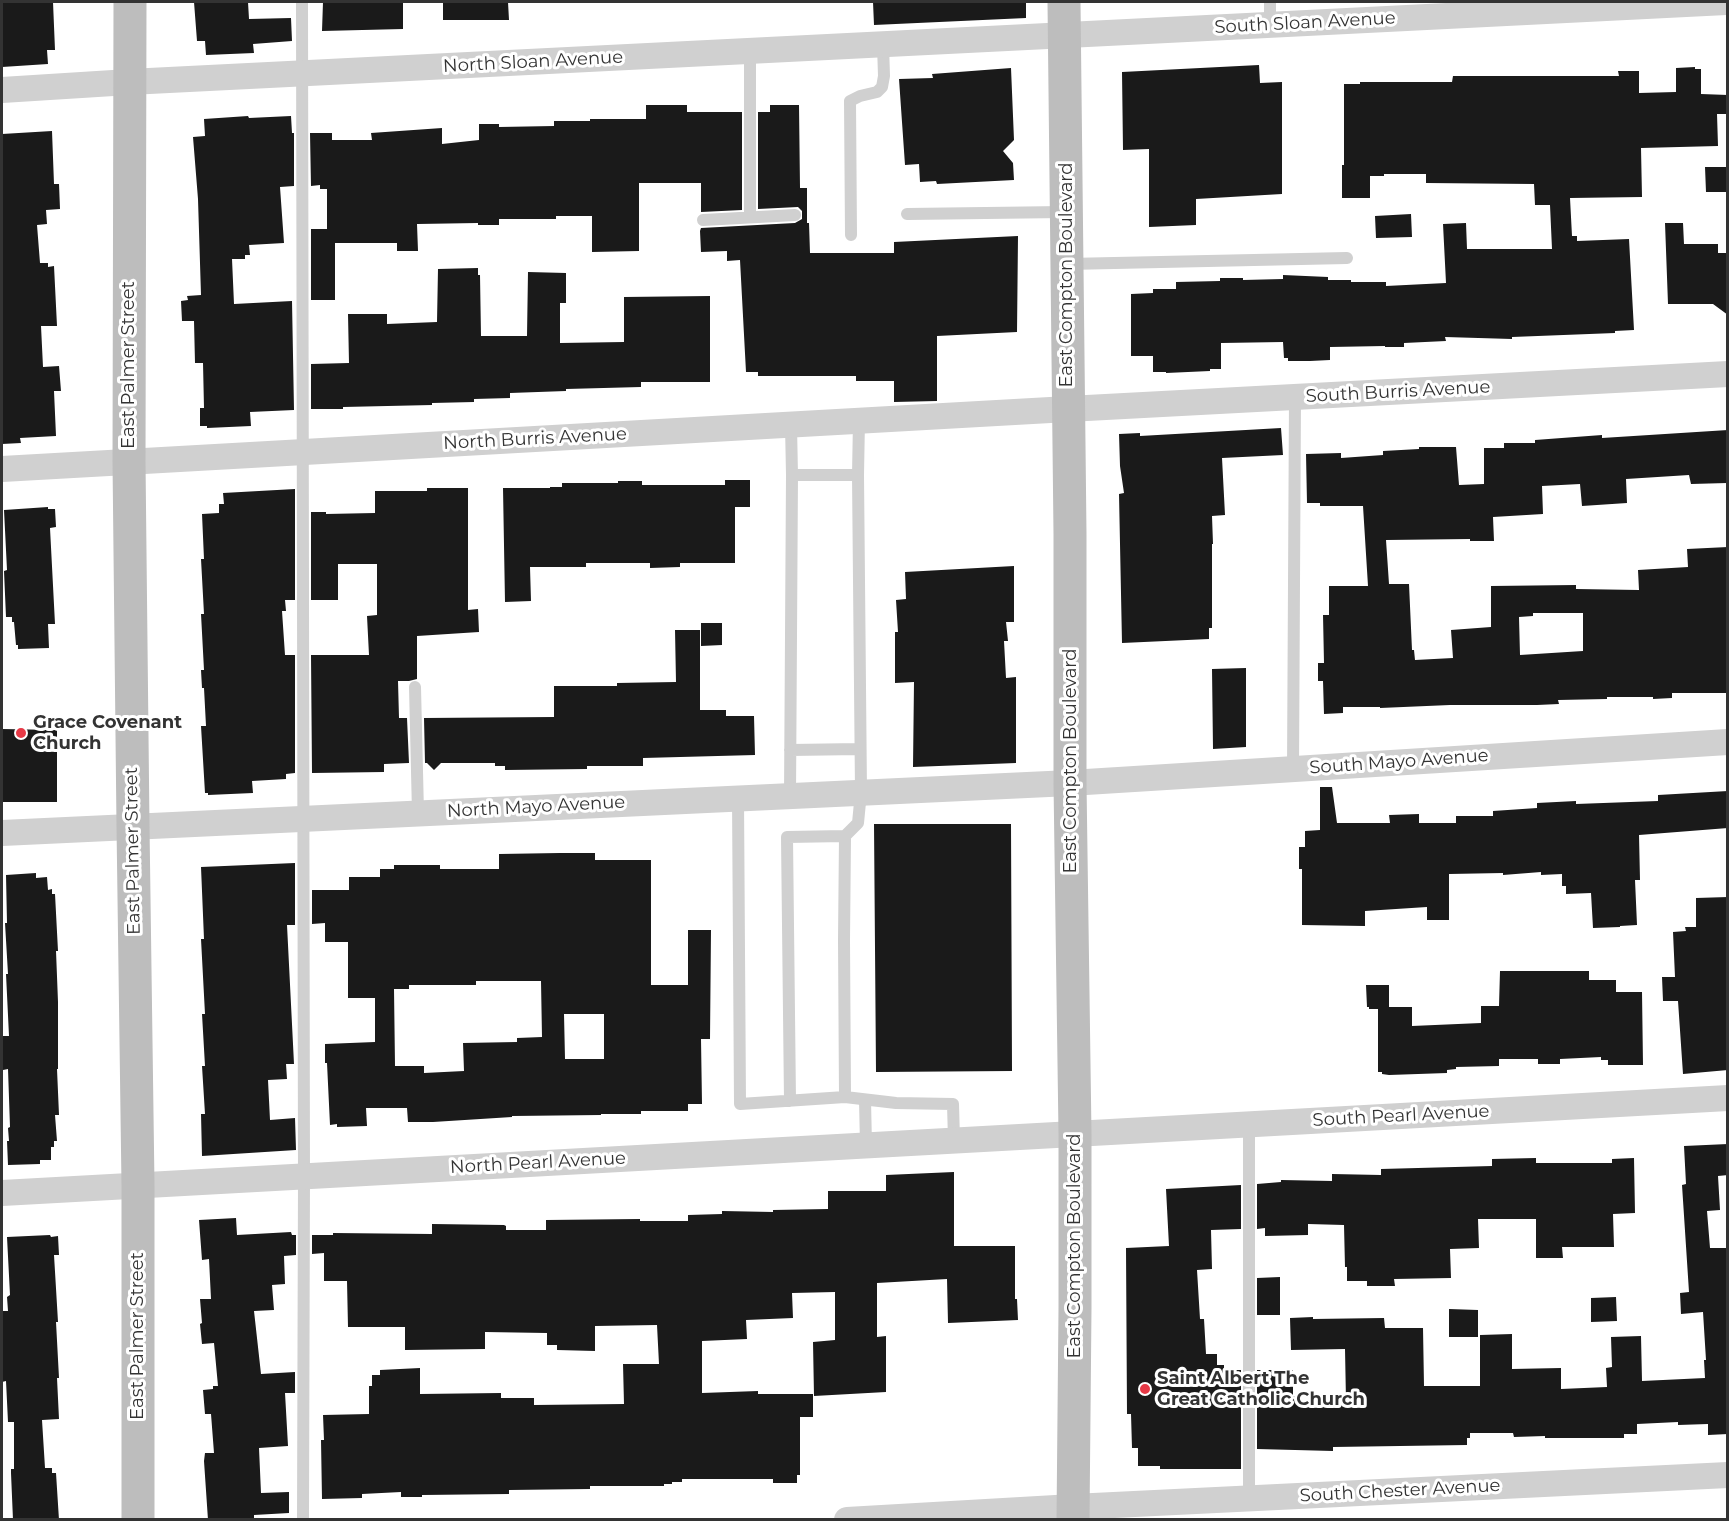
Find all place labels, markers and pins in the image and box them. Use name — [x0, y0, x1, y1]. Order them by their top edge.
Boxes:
place label: Grace Covenant Church — [33, 712, 182, 754]
marker: Grace Covenant Church — [14, 726, 28, 740]
place label: Saint Albert The Great Catholic Church — [1157, 1368, 1365, 1410]
marker: Saint Albert The Great Catholic Church — [1138, 1382, 1152, 1396]

